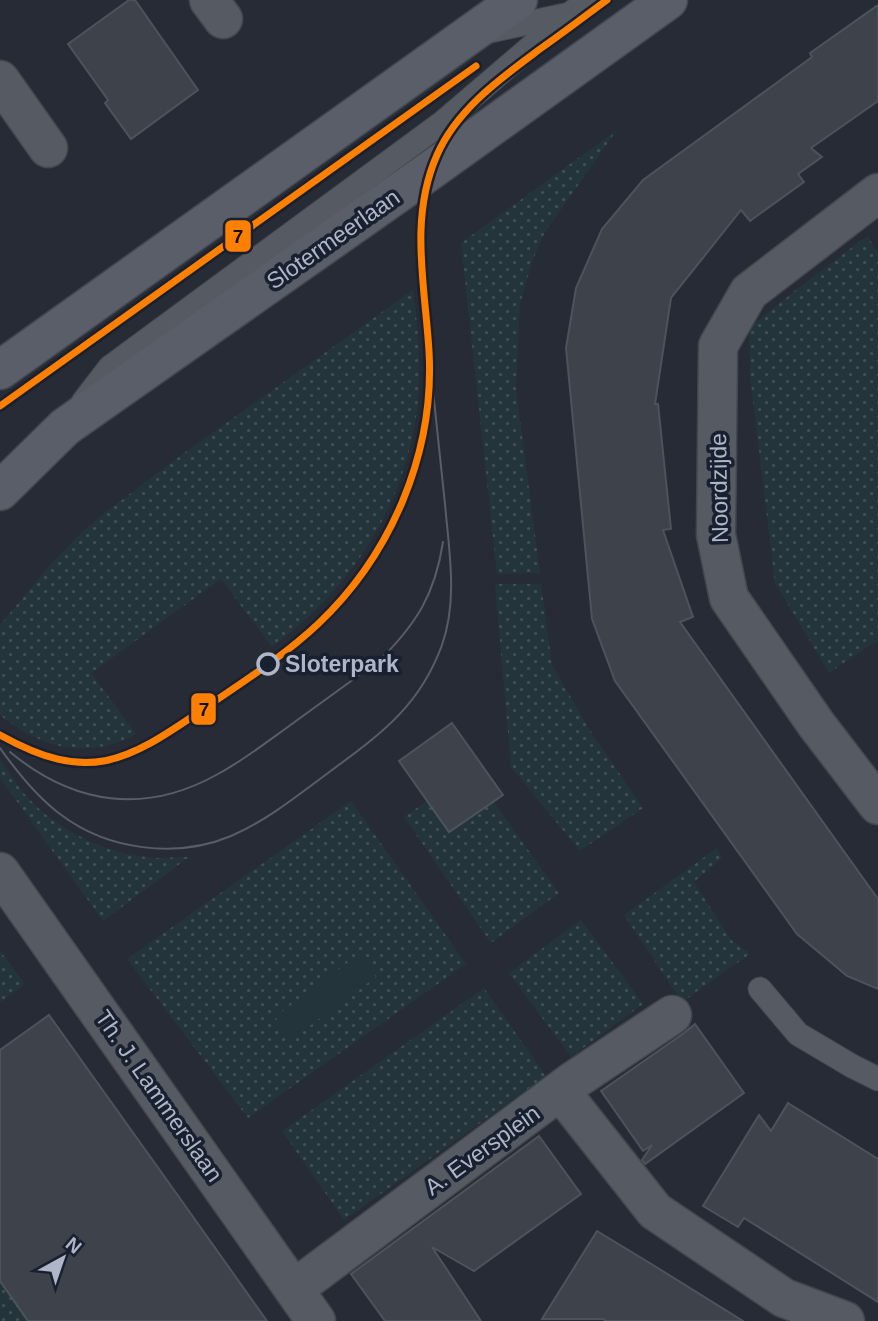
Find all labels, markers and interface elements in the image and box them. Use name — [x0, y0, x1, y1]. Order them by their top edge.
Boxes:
street label: Slotermeerlaan — [262, 184, 404, 294]
line badge: 7 — [224, 219, 252, 253]
text: 7 — [233, 226, 243, 247]
street label: Noordzijde — [705, 433, 733, 543]
place label: Sloterpark — [285, 651, 399, 677]
marker: Sloterpark — [257, 653, 279, 675]
line badge: 7 — [190, 692, 217, 726]
text: 7 — [199, 699, 209, 720]
street label: Th. J. Lammerslaan — [90, 1005, 228, 1187]
street label: A. Eversplein — [420, 1100, 544, 1200]
north arrow — [28, 1223, 98, 1293]
text: N — [62, 1233, 86, 1258]

